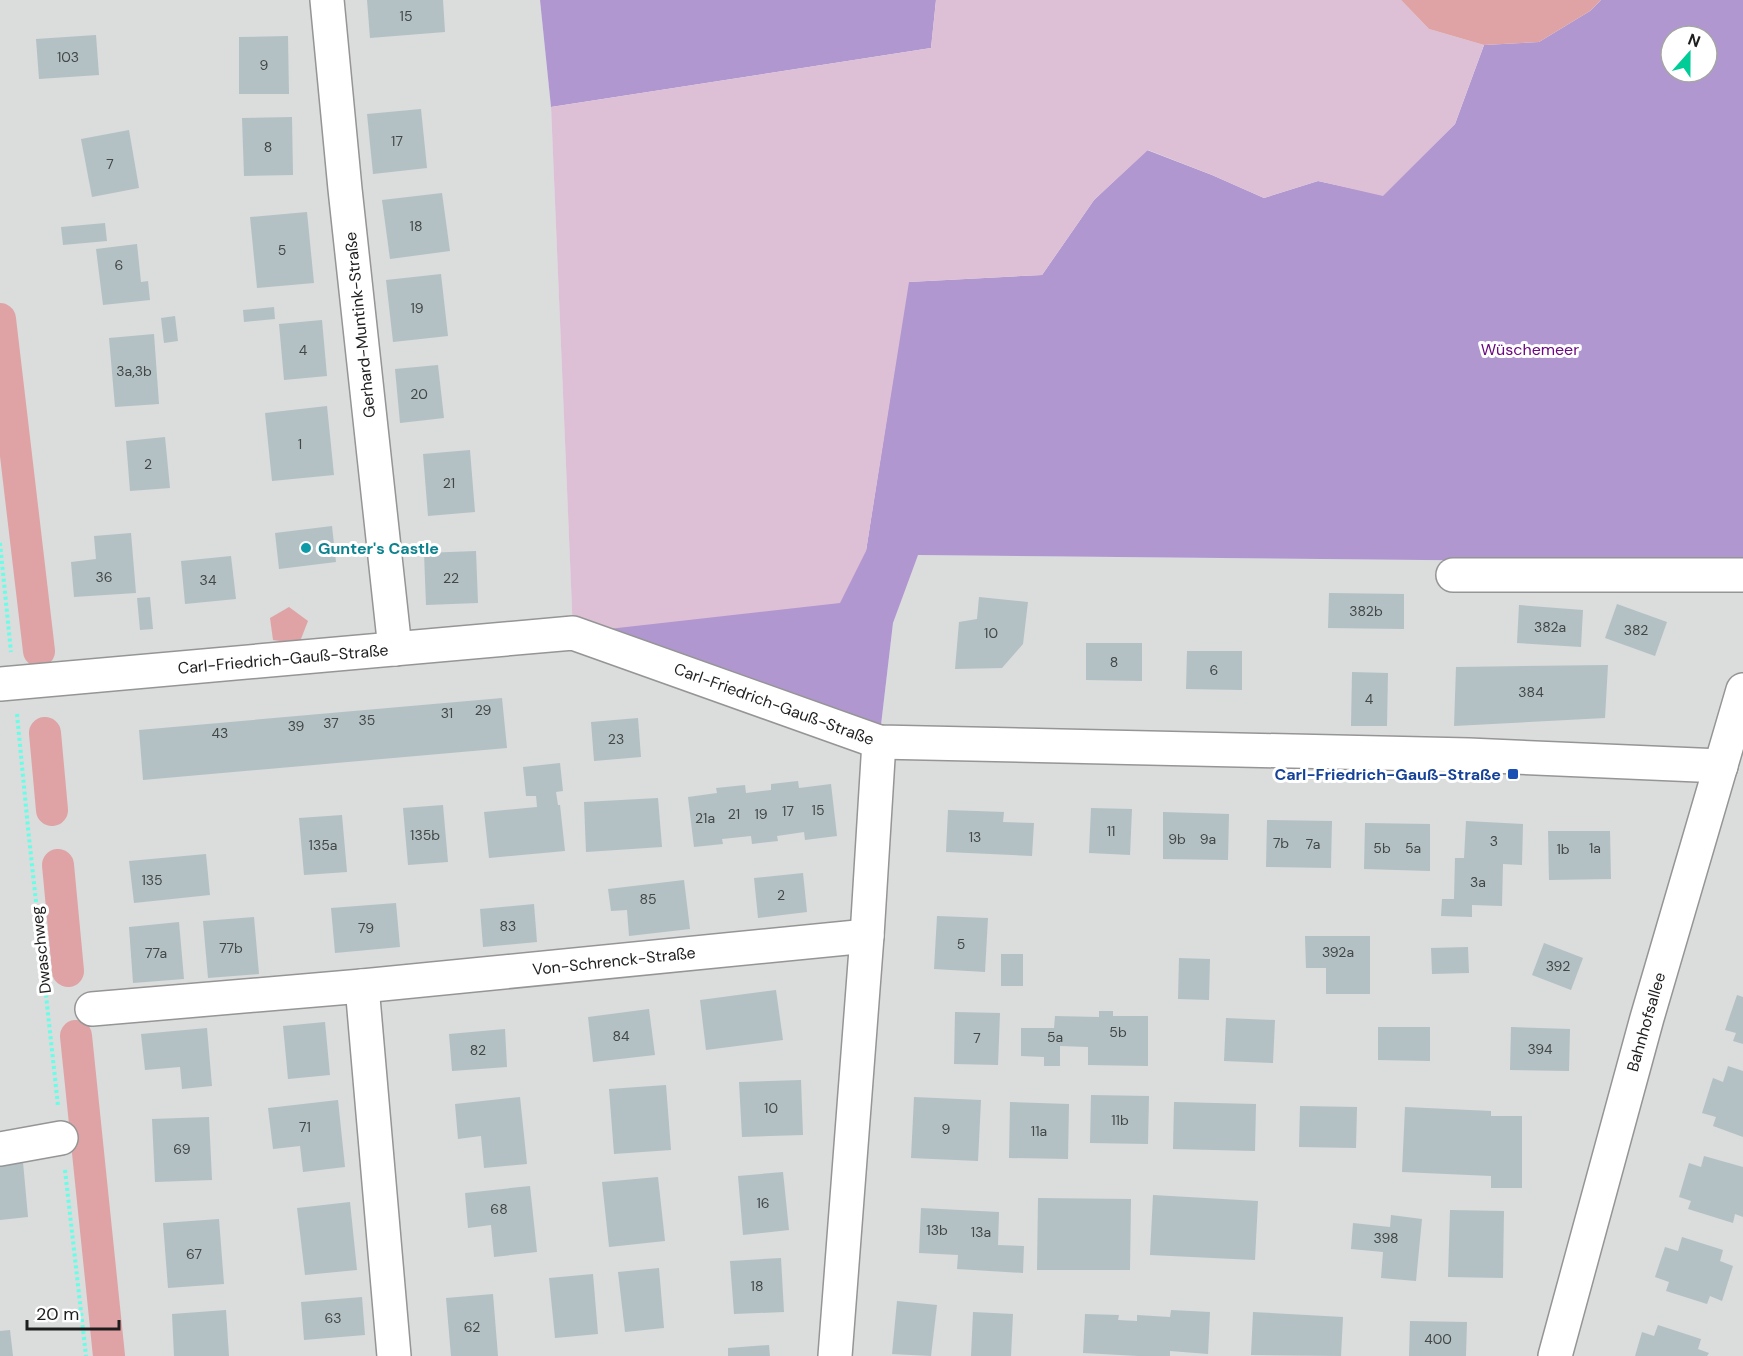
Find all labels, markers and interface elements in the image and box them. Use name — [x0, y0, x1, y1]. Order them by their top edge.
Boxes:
house number: 15 — [400, 7, 412, 25]
north arrow — [1659, 24, 1719, 84]
text: N — [1685, 29, 1703, 52]
house number: 103 — [57, 48, 79, 66]
house number: 9 — [260, 56, 269, 74]
house number: 17 — [391, 132, 403, 150]
house number: 8 — [264, 138, 272, 156]
house number: 7 — [106, 155, 114, 173]
house number: 18 — [410, 217, 422, 235]
street label: Gerhard-Muntink-Straße — [340, 231, 380, 419]
house number: 5 — [278, 241, 286, 259]
house number: 6 — [115, 256, 123, 274]
house number: 19 — [410, 299, 424, 317]
park label: Wüschemeer — [1481, 339, 1579, 360]
house number: 4 — [299, 341, 308, 359]
house number: 3a,3b — [116, 362, 152, 380]
house number: 20 — [410, 385, 428, 403]
house number: 1 — [298, 435, 302, 453]
house number: 2 — [144, 455, 152, 473]
house number: 21 — [443, 474, 455, 492]
place label: Gunter's Castle — [318, 538, 439, 559]
marker: Gunter's Castle — [299, 541, 313, 555]
house number: 36 — [95, 568, 113, 586]
house number: 22 — [443, 569, 459, 587]
house number: 34 — [200, 571, 217, 589]
house number: 382b — [1349, 602, 1383, 620]
house number: 382a — [1534, 618, 1566, 636]
house number: 382 — [1624, 621, 1648, 639]
house number: 10 — [984, 624, 998, 642]
street label: Carl-Friedrich-Gauß-Straße — [177, 639, 389, 679]
house number: 8 — [1110, 653, 1118, 671]
street label: Carl-Friedrich-Gauß-Straße — [671, 658, 877, 750]
house number: 6 — [1210, 661, 1218, 679]
house number: 384 — [1518, 683, 1544, 701]
house number: 4 — [1365, 690, 1374, 708]
house number: 29 — [475, 701, 492, 719]
house number: 31 — [441, 704, 453, 722]
house number: 35 — [359, 711, 375, 729]
house number: 37 — [323, 714, 339, 732]
house number: 39 — [288, 717, 305, 735]
house number: 43 — [212, 724, 228, 742]
house number: 23 — [608, 730, 624, 748]
place label: Carl-Friedrich-Gauß-Straße — [1274, 764, 1501, 785]
marker: Carl-Friedrich-Gauß-Straße — [1506, 767, 1520, 781]
house number: 15 — [812, 801, 824, 819]
house number: 17 — [782, 802, 794, 820]
house number: 21 — [728, 805, 740, 823]
house number: 19 — [754, 805, 768, 823]
house number: 21a — [695, 809, 715, 827]
house number: 11 — [1107, 822, 1115, 840]
house number: 135b — [410, 826, 440, 844]
house number: 13 — [969, 828, 981, 846]
house number: 9b — [1168, 830, 1186, 848]
house number: 9a — [1200, 830, 1216, 848]
house number: 3 — [1490, 832, 1498, 850]
house number: 7b — [1273, 834, 1289, 852]
house number: 7a — [1306, 835, 1320, 853]
house number: 135a — [309, 836, 337, 854]
house number: 5b — [1373, 839, 1391, 857]
house number: 5a — [1405, 839, 1421, 857]
house number: 1a — [1589, 839, 1601, 857]
house number: 1b — [1556, 840, 1570, 858]
house number: 135 — [141, 871, 163, 889]
house number: 3a — [1470, 873, 1486, 891]
house number: 2 — [777, 886, 785, 904]
house number: 85 — [639, 890, 657, 908]
street label: Dwaschweg — [26, 905, 56, 995]
house number: 83 — [500, 917, 516, 935]
house number: 79 — [358, 919, 374, 937]
house number: 5 — [957, 935, 965, 953]
house number: 77b — [219, 939, 243, 957]
street label: Von-Schrenck-Straße — [531, 942, 697, 980]
house number: 392a — [1322, 943, 1354, 961]
house number: 77a — [145, 944, 167, 962]
house number: 392 — [1546, 957, 1570, 975]
street label: Bahnhofsallee — [1622, 970, 1670, 1074]
house number: 5b — [1109, 1023, 1127, 1041]
house number: 84 — [612, 1027, 630, 1045]
house number: 5a — [1047, 1028, 1063, 1046]
house number: 7 — [973, 1029, 981, 1047]
house number: 394 — [1527, 1040, 1553, 1058]
house number: 82 — [470, 1041, 486, 1059]
house number: 10 — [764, 1099, 778, 1117]
house number: 11b — [1111, 1111, 1129, 1129]
house number: 71 — [299, 1118, 311, 1136]
house number: 9 — [942, 1120, 951, 1138]
house number: 11a — [1031, 1122, 1047, 1140]
house number: 69 — [173, 1140, 191, 1158]
house number: 16 — [756, 1194, 770, 1212]
house number: 68 — [490, 1200, 508, 1218]
house number: 13b — [926, 1221, 948, 1239]
house number: 13a — [971, 1223, 991, 1241]
house number: 398 — [1374, 1229, 1398, 1247]
house number: 67 — [186, 1245, 202, 1263]
house number: 18 — [751, 1277, 763, 1295]
scale bar — [27, 1293, 118, 1331]
text: 20 m — [36, 1302, 79, 1326]
house number: 63 — [324, 1309, 342, 1327]
house number: 62 — [464, 1318, 480, 1336]
house number: 400 — [1424, 1330, 1452, 1348]

